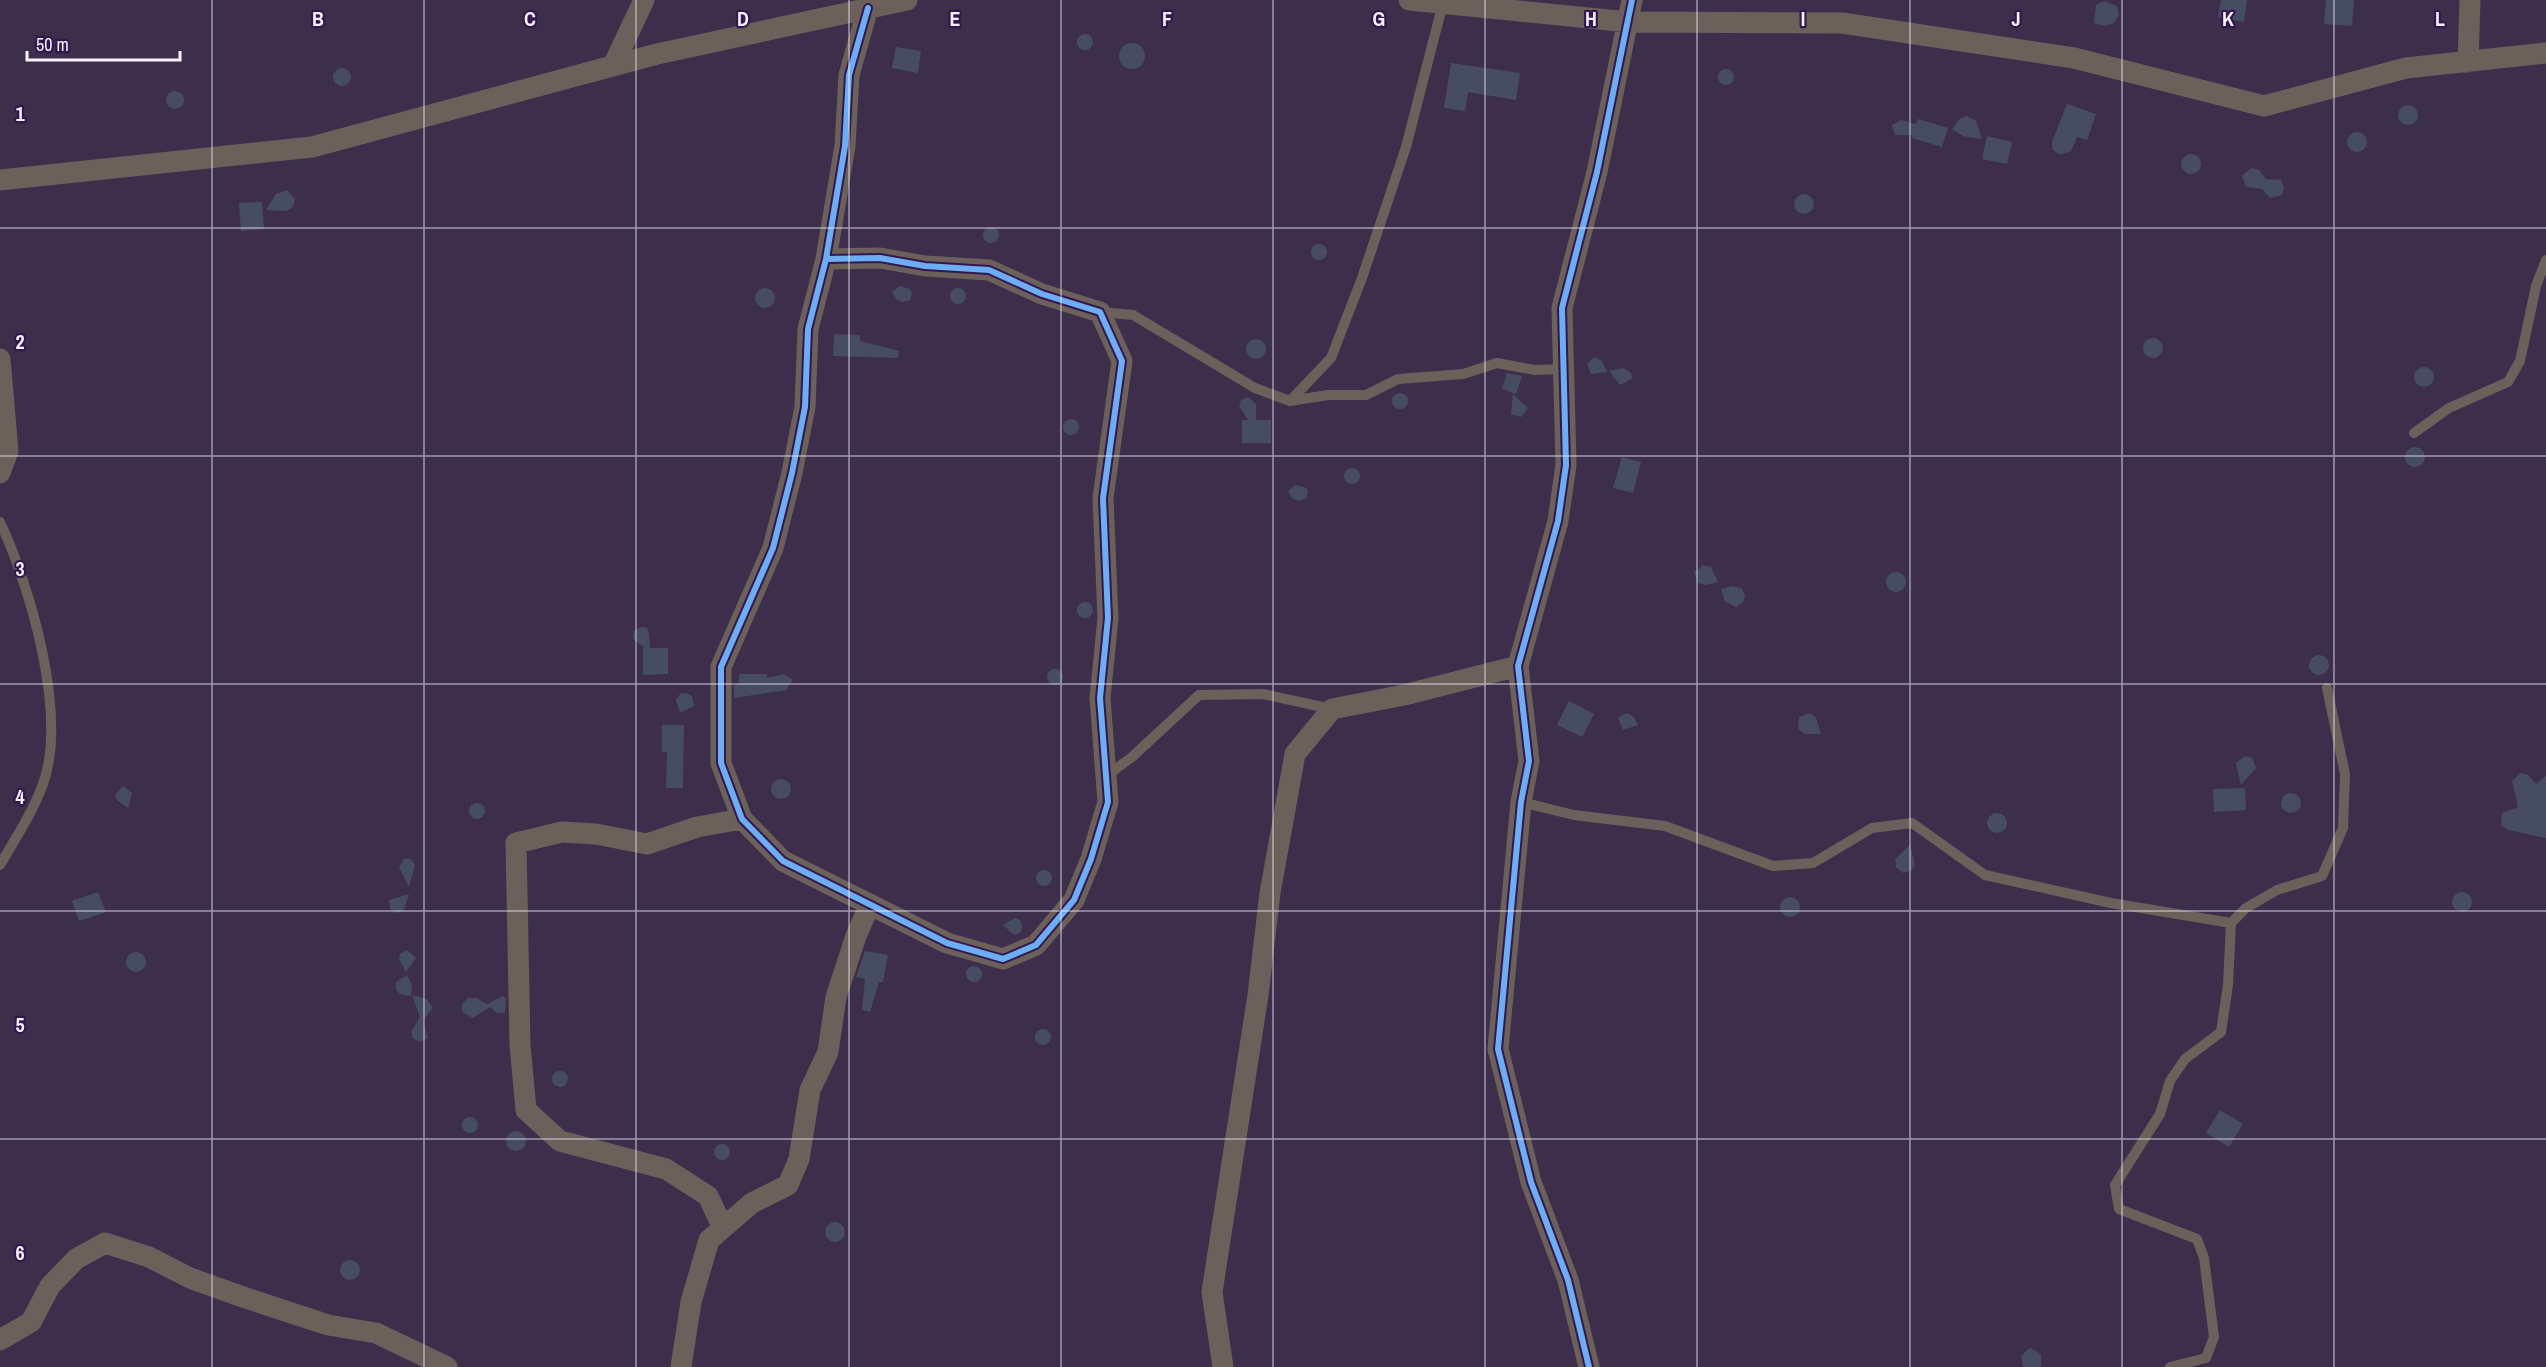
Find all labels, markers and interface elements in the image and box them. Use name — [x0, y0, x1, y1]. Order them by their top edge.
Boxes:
text: B — [312, 5, 324, 32]
text: C — [524, 5, 536, 32]
text: D — [737, 5, 749, 32]
text: E — [950, 5, 961, 32]
text: F — [1162, 5, 1172, 32]
text: G — [1373, 5, 1385, 32]
text: H — [1585, 5, 1597, 32]
text: I — [1801, 5, 1805, 32]
text: J — [2011, 5, 2021, 32]
text: K — [2222, 5, 2234, 32]
text: L — [2435, 5, 2445, 32]
scale bar — [27, 24, 180, 62]
text: 50 m — [36, 32, 69, 57]
text: 1 — [15, 100, 25, 127]
text: 2 — [15, 328, 25, 355]
text: 3 — [15, 555, 25, 582]
text: 4 — [15, 783, 25, 810]
text: 5 — [15, 1011, 25, 1038]
text: 6 — [15, 1239, 25, 1266]

